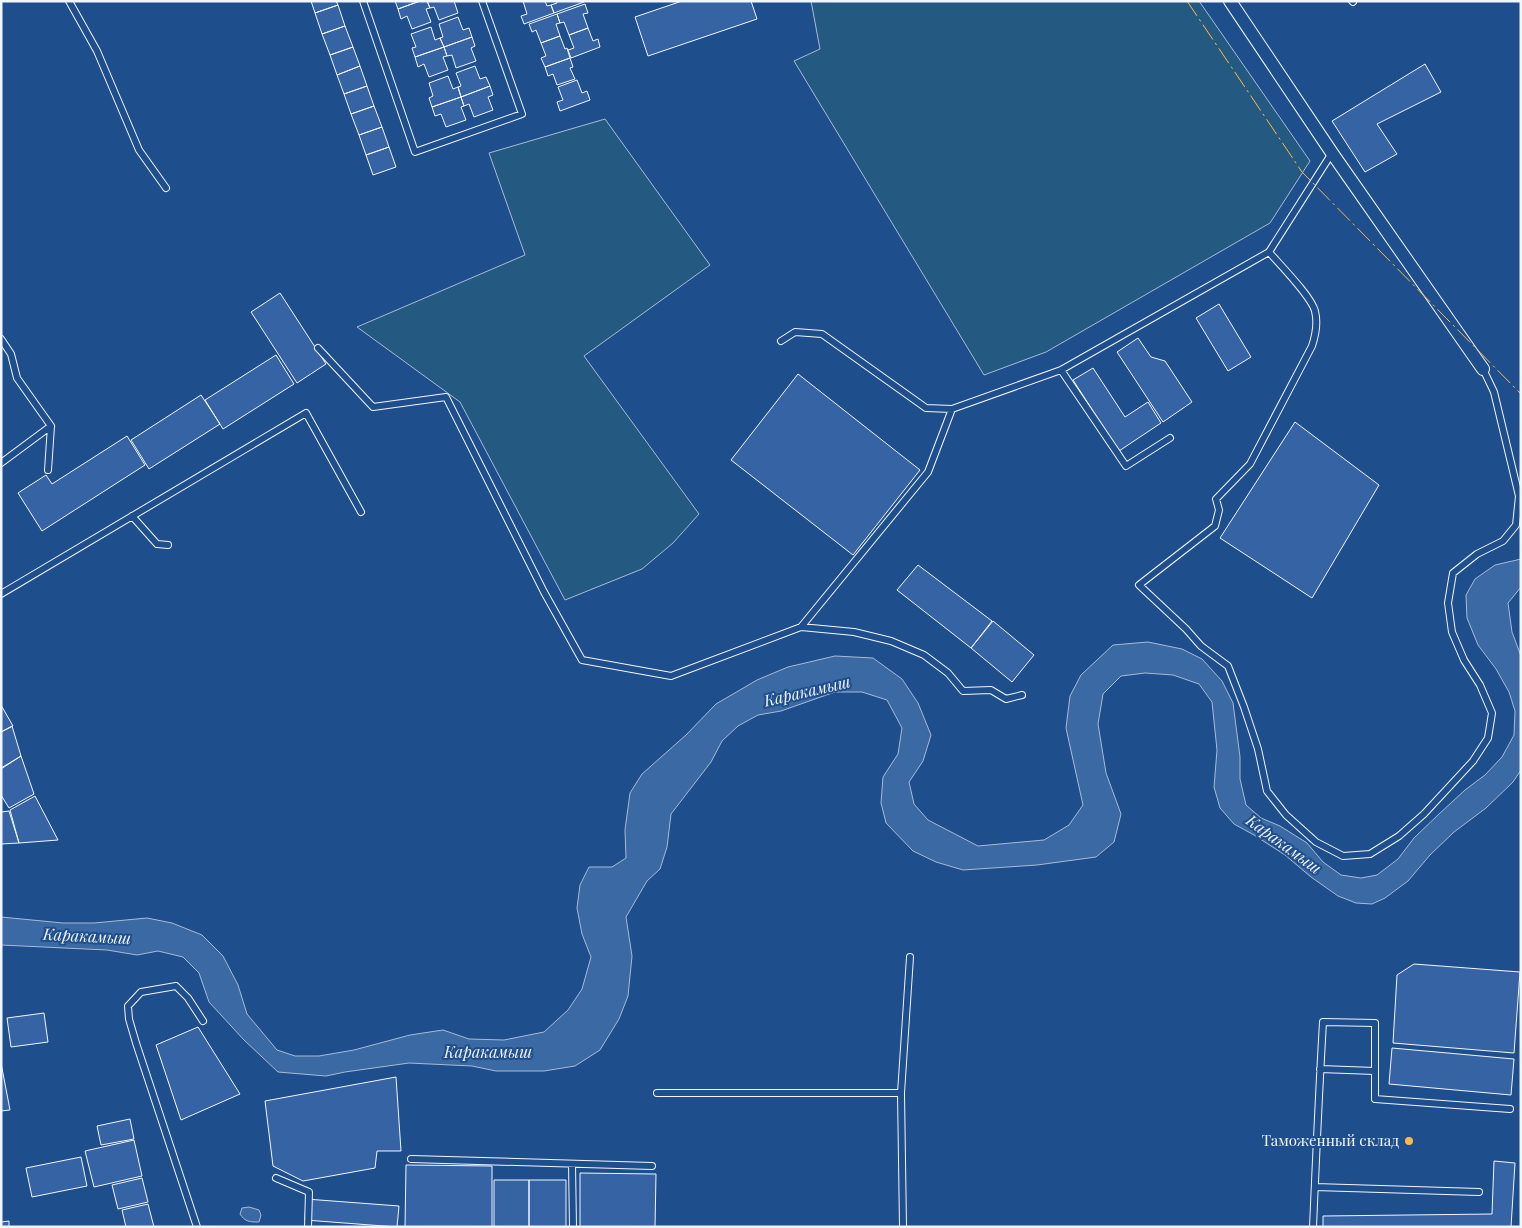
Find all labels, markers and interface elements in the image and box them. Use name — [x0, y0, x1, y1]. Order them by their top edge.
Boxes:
water label: Каракамыш — [761, 670, 852, 711]
water label: Каракамыш — [1242, 809, 1326, 878]
water label: Каракамыш — [41, 923, 132, 948]
water label: Каракамыш — [443, 1041, 532, 1062]
place label: Таможенный склад — [1262, 1130, 1399, 1150]
marker: Таможенный склад — [1403, 1135, 1415, 1147]

